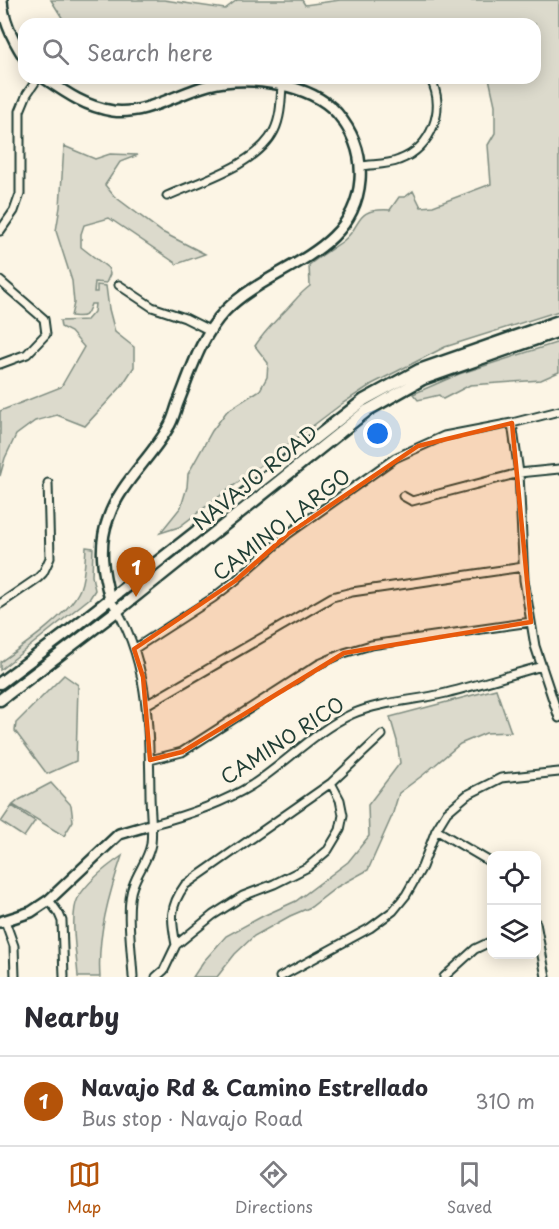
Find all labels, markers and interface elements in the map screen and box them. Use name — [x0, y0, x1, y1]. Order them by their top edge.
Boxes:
search box — [18, 18, 541, 84]
icon: search — [39, 35, 72, 68]
text: Search here — [87, 35, 213, 68]
street label: NAVAJO ROAD — [186, 417, 324, 537]
your location — [363, 419, 392, 448]
street label: CAMINO LARGO — [206, 461, 356, 587]
pin: 1 — [116, 548, 156, 597]
street label: CAMINO RICO — [214, 689, 350, 791]
map controls — [487, 851, 541, 959]
button: locate — [487, 851, 541, 905]
button: layers — [487, 905, 541, 959]
text: Nearby — [24, 997, 119, 1036]
text: Navajo Rd & Camino Estrellado — [81, 1070, 428, 1103]
text: 1 — [39, 1086, 48, 1116]
text: 310 m — [475, 1086, 535, 1116]
text: Bus stop · Navajo Road — [81, 1103, 303, 1133]
tab: Map — [67, 1158, 101, 1218]
tab: Directions — [235, 1158, 313, 1218]
tab: Saved — [447, 1158, 492, 1218]

